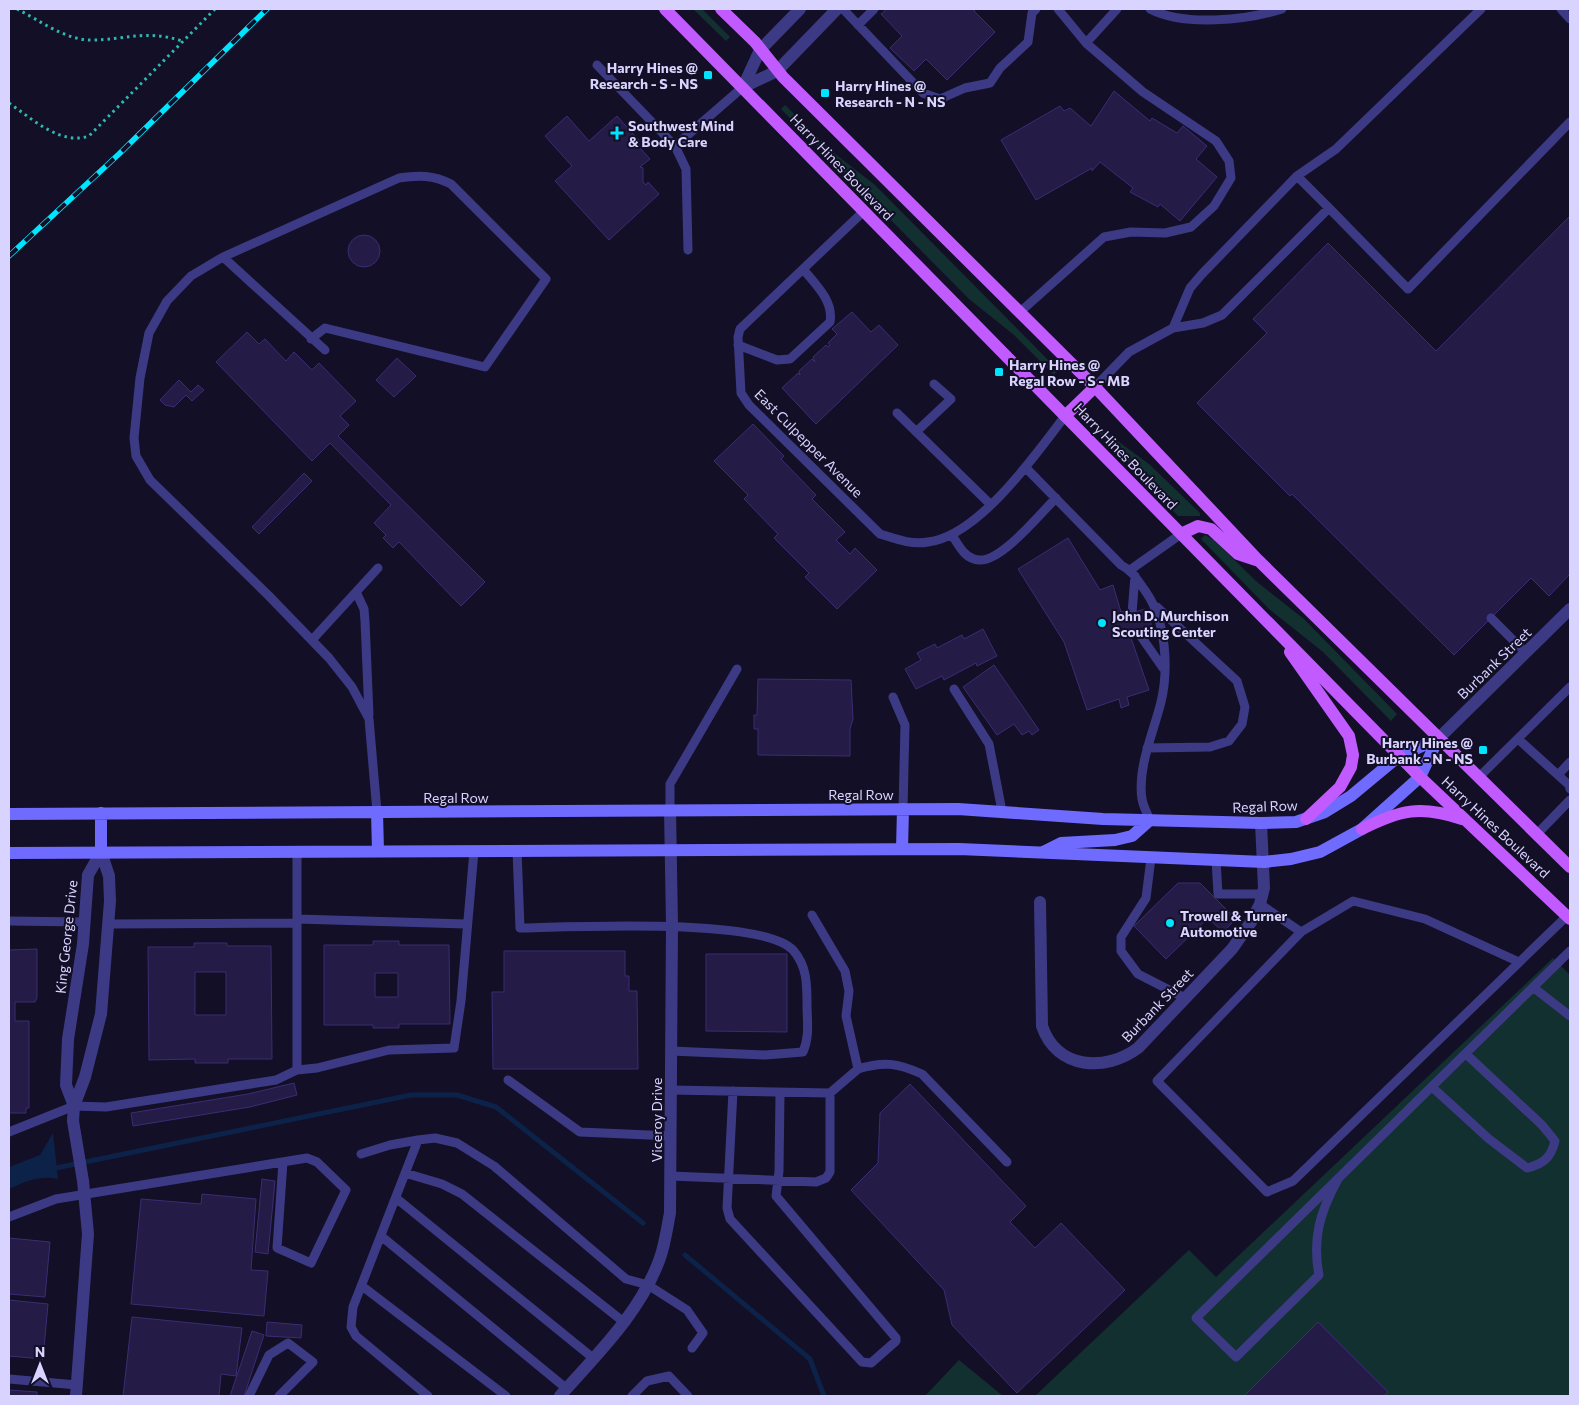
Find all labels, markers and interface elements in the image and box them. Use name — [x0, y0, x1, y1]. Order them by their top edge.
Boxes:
place label: Harry Hines @ Research - S - NS — [590, 59, 699, 92]
marker: Harry Hines @ Research - S - NS — [702, 69, 714, 81]
place label: Harry Hines @ Research - N - NS — [835, 77, 945, 110]
marker: Harry Hines @ Research - N - NS — [819, 87, 831, 99]
street label: Harry Hines Boulevard — [787, 110, 897, 224]
place label: Southwest Mind & Body Care — [628, 117, 734, 150]
marker: Southwest Mind & Body Care — [610, 126, 624, 140]
place label: Harry Hines @ Regal Row - S - MB — [1009, 356, 1130, 389]
marker: Harry Hines @ Regal Row - S - MB — [993, 366, 1005, 378]
street label: East Culpepper Avenue — [751, 385, 867, 501]
street label: Harry Hines Boulevard — [1071, 399, 1181, 513]
place label: John D. Murchison Scouting Center — [1112, 607, 1229, 640]
marker: John D. Murchison Scouting Center — [1096, 617, 1108, 629]
street label: Burbank Street — [1454, 623, 1535, 702]
place label: Harry Hines @ Burbank - N - NS — [1366, 734, 1474, 767]
marker: Harry Hines @ Burbank - N - NS — [1477, 744, 1489, 756]
street label: Harry Hines Boulevard — [1439, 773, 1553, 881]
street label: Regal Row — [828, 786, 894, 803]
street label: Regal Row — [423, 789, 489, 806]
street label: Regal Row — [1232, 796, 1298, 816]
street label: King George Drive — [52, 879, 80, 995]
place label: Trowell & Turner Automotive — [1180, 907, 1288, 940]
marker: Trowell & Turner Automotive — [1164, 917, 1176, 929]
street label: Burbank Street — [1118, 964, 1197, 1045]
street label: Viceroy Drive — [648, 1078, 665, 1162]
north arrow — [15, 1340, 65, 1390]
text: N — [35, 1343, 45, 1360]

